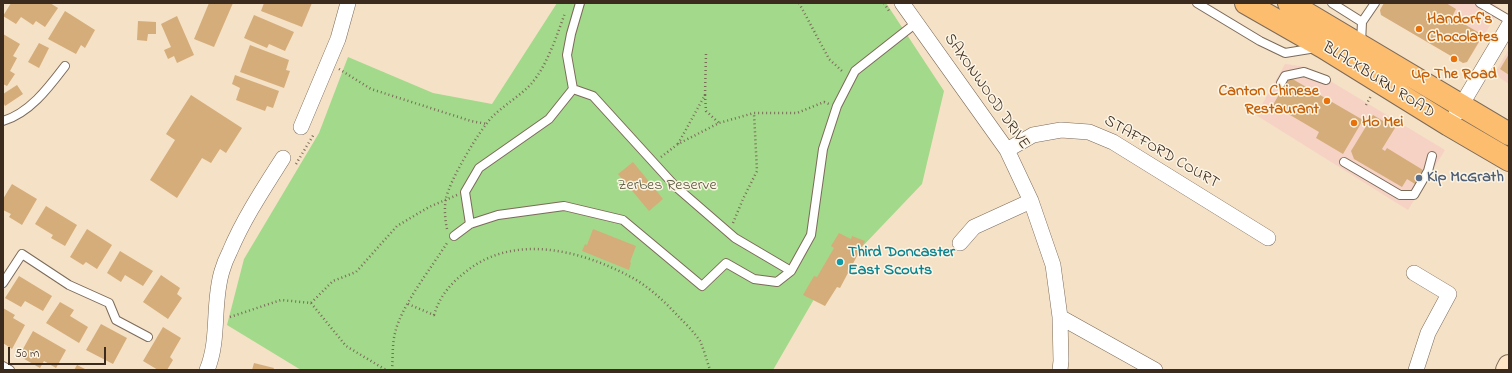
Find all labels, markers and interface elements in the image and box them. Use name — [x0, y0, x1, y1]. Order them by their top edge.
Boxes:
place label: Handorf's Chocolates — [1427, 10, 1499, 48]
marker: Handorf's Chocolates — [1414, 24, 1424, 34]
street label: SAXONWOOD DRIVE — [939, 30, 1033, 154]
street label: BLACKBURN ROAD — [1318, 39, 1438, 123]
marker: Up The Road — [1449, 54, 1459, 64]
place label: Up The Road — [1411, 65, 1497, 85]
place label: Canton Chinese Restaurant — [1218, 82, 1319, 120]
marker: Canton Chinese Restaurant — [1322, 96, 1332, 106]
street label: STAFFORD COURT — [1100, 112, 1222, 194]
place label: Ho Mei — [1362, 113, 1403, 133]
marker: Ho Mei — [1349, 118, 1359, 128]
place label: Kip McGrath — [1427, 168, 1504, 188]
marker: Kip McGrath — [1414, 173, 1424, 183]
park label: Zerbes Reserve — [617, 176, 717, 196]
place label: Third Doncaster East Scouts — [848, 243, 955, 281]
marker: Third Doncaster East Scouts — [835, 257, 845, 267]
scale bar — [10, 339, 108, 365]
text: 50 m — [15, 345, 39, 363]

